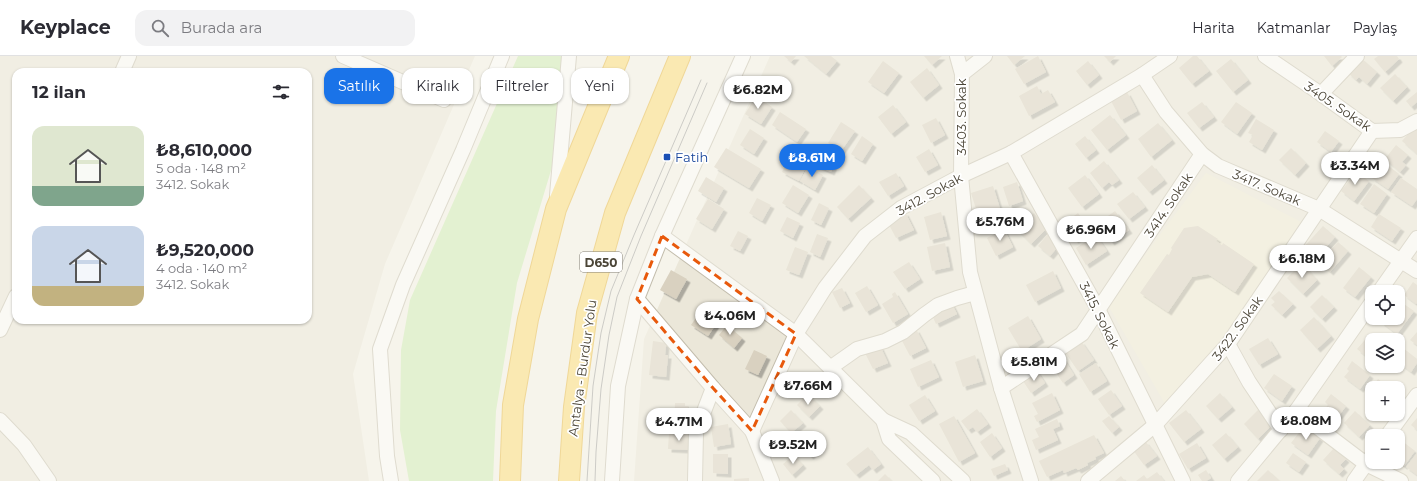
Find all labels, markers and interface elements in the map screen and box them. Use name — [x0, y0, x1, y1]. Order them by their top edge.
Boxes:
search box — [135, 10, 415, 46]
text: Keyplace — [20, 16, 111, 39]
icon: search — [149, 17, 171, 39]
text: Burada ara — [181, 18, 262, 37]
text: Harita — [1192, 19, 1235, 37]
text: Katmanlar — [1257, 19, 1331, 37]
text: Paylaş — [1353, 19, 1397, 37]
chip: Satılık — [324, 68, 394, 104]
chip: Kiralık — [402, 68, 473, 104]
chip: Filtreler — [481, 68, 563, 104]
chip: Yeni — [571, 68, 629, 104]
pin: ₺6.82M — [725, 76, 791, 110]
street label: 3403. Sokak — [953, 78, 969, 156]
street label: 3405. Sokak — [1301, 78, 1375, 134]
icon: filters — [270, 81, 292, 103]
text: ₺6.82M — [733, 81, 783, 97]
text: 12 ilan — [32, 82, 86, 102]
text: ₺8,610,000 — [156, 140, 252, 160]
icon: home — [64, 142, 112, 190]
pin: ₺8.61M — [779, 144, 845, 178]
place label: Fatih — [675, 149, 708, 165]
text: ₺8.61M — [788, 149, 836, 165]
marker: Fatih — [662, 152, 672, 162]
pin: ₺3.34M — [1322, 152, 1388, 186]
text: ₺3.34M — [1330, 157, 1380, 173]
text: 5 oda · 148 m² — [156, 160, 246, 176]
street label: 3417. Sokak — [1230, 165, 1304, 209]
street label: 3412. Sokak — [893, 169, 965, 219]
street label: 3414. Sokak — [1141, 169, 1196, 240]
text: 3412. Sokak — [156, 176, 229, 192]
pin: ₺5.76M — [967, 208, 1033, 242]
text: ₺5.76M — [975, 213, 1025, 229]
pin: ₺6.96M — [1058, 216, 1124, 250]
text: ₺6.96M — [1066, 221, 1116, 237]
text: ₺9,520,000 — [156, 240, 254, 260]
icon: home — [64, 242, 112, 290]
pin: ₺6.18M — [1269, 245, 1335, 279]
text: ₺6.18M — [1278, 250, 1326, 266]
road number: D650 — [580, 252, 622, 272]
text: 4 oda · 140 m² — [156, 260, 247, 276]
text: 3412. Sokak — [156, 276, 229, 292]
street label: 3415. Sokak — [1076, 279, 1124, 351]
map controls — [1365, 285, 1405, 469]
button: locate — [1365, 285, 1405, 325]
street label: 3422. Sokak — [1208, 292, 1266, 364]
street label: Antalya - Burdur Yolu — [564, 299, 600, 437]
pin: ₺4.06M — [697, 302, 763, 336]
text: ₺4.06M — [704, 307, 756, 323]
button: layers — [1365, 333, 1405, 373]
pin: ₺5.81M — [1001, 348, 1067, 382]
text: ₺5.81M — [1010, 353, 1058, 369]
pin: ₺7.66M — [775, 372, 841, 406]
text: ₺7.66M — [784, 377, 832, 393]
button: + — [1365, 381, 1405, 421]
pin: ₺8.08M — [1273, 407, 1339, 441]
pin: ₺4.71M — [646, 408, 712, 442]
text: ₺8.08M — [1280, 412, 1332, 428]
text: ₺4.71M — [655, 413, 703, 429]
button: − — [1365, 429, 1405, 469]
pin: ₺9.52M — [760, 431, 826, 465]
text: ₺9.52M — [768, 436, 818, 452]

